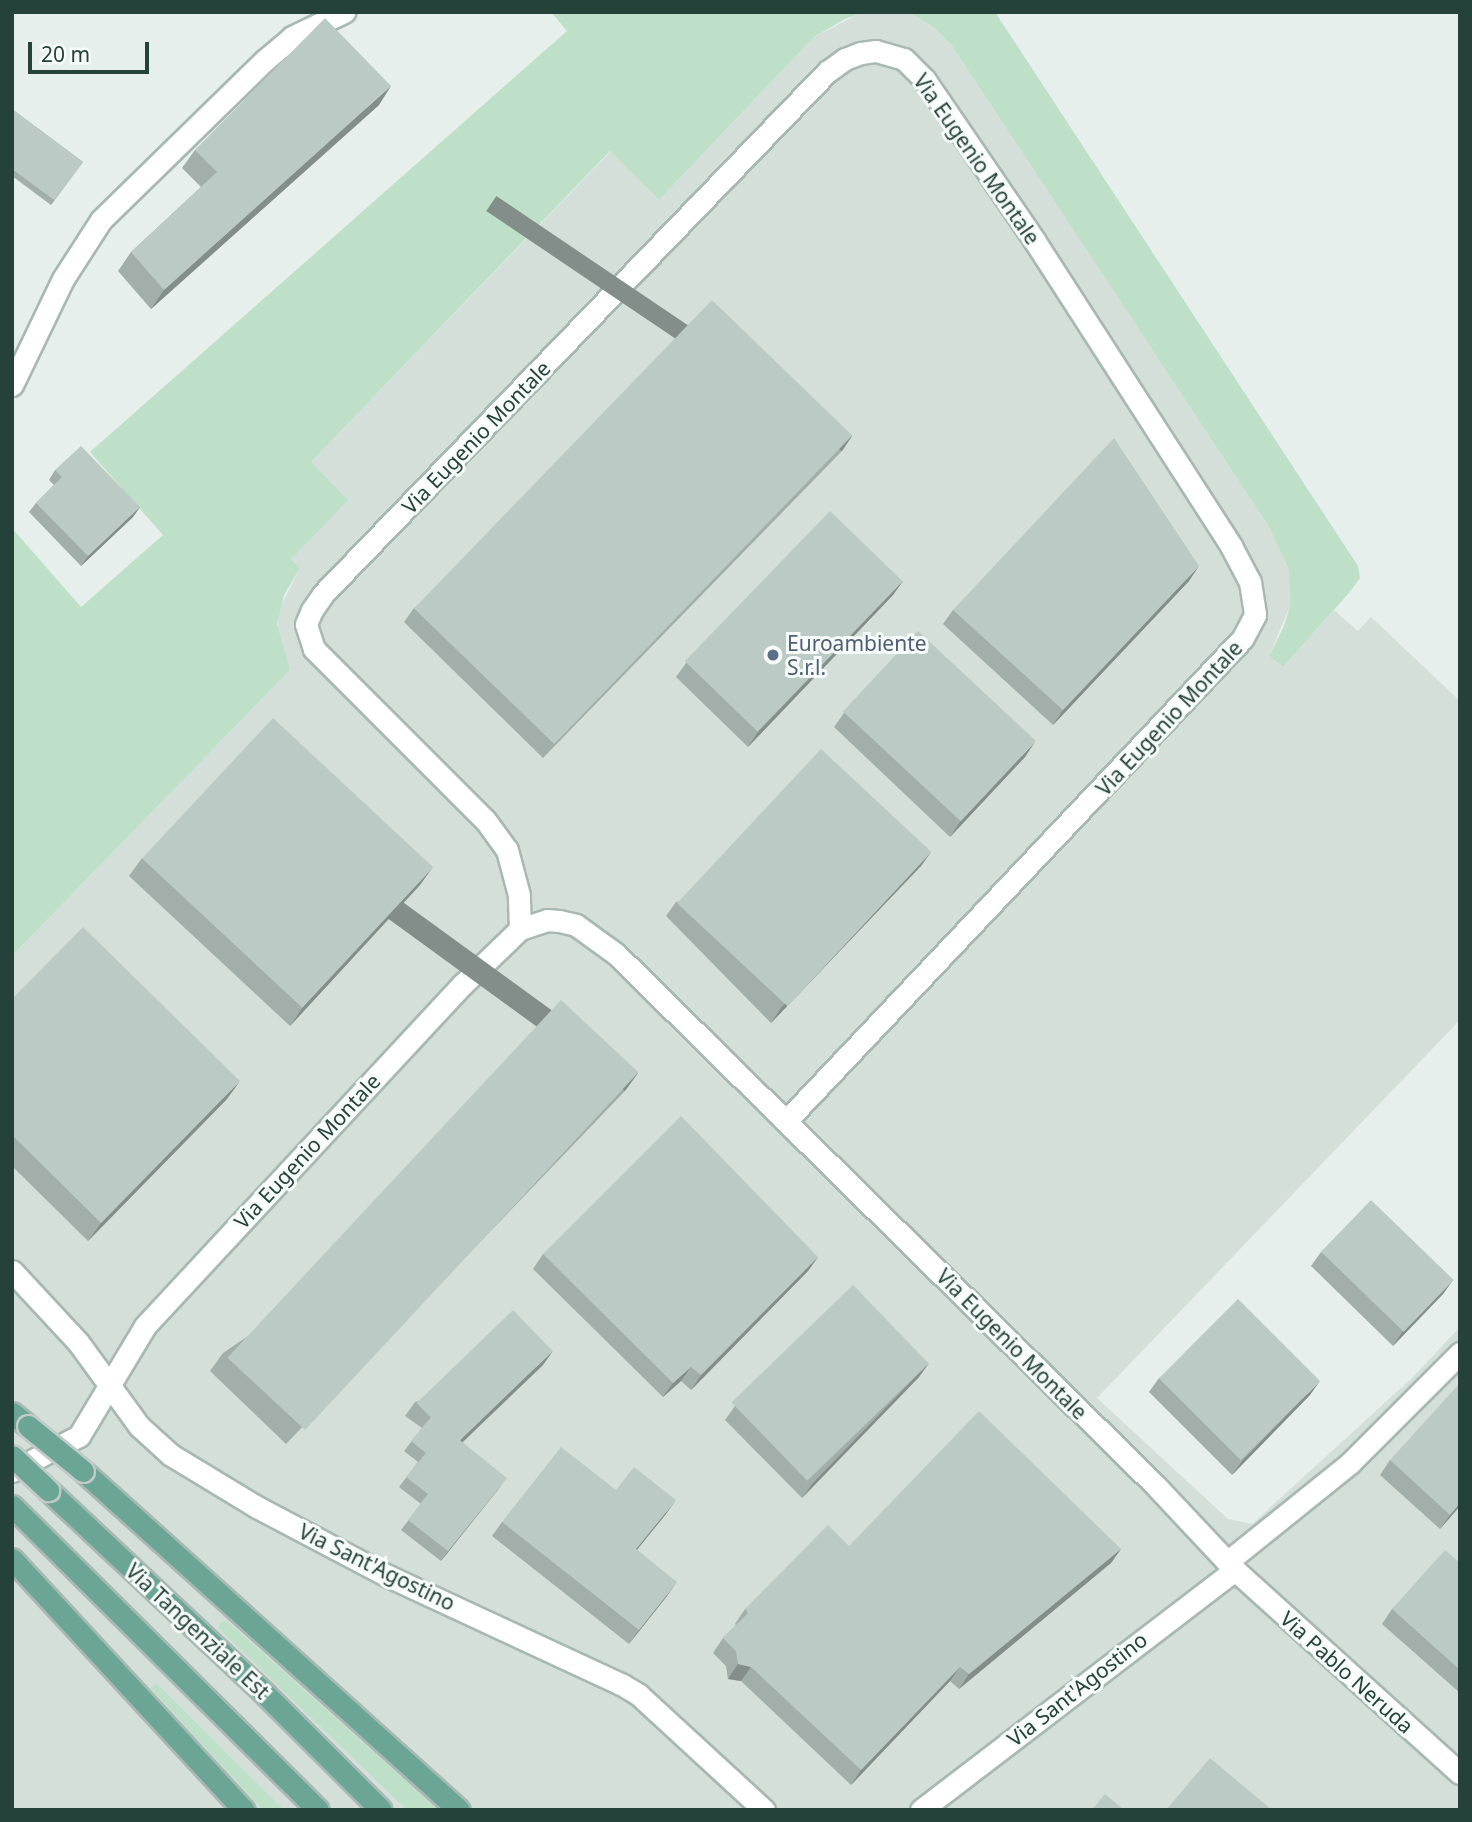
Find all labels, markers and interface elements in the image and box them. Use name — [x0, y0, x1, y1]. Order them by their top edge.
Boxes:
scale bar — [32, 28, 152, 72]
text: 20 m — [41, 40, 90, 68]
street label: Via Eugenio Montale — [909, 69, 1045, 249]
street label: Via Eugenio Montale — [397, 355, 555, 519]
place label: Euroambiente S.r.l. — [787, 630, 927, 680]
street label: Via Eugenio Montale — [1091, 635, 1247, 801]
marker: Euroambiente S.r.l. — [765, 647, 781, 663]
street label: Via Eugenio Montale — [229, 1068, 385, 1234]
street label: Via Eugenio Montale — [931, 1263, 1093, 1425]
street label: Via Sant'Agostino — [295, 1518, 459, 1616]
street label: Via Tangenziale Est — [121, 1558, 275, 1704]
street label: Via Pablo Neruda — [1275, 1606, 1419, 1738]
street label: Via Sant'Agostino — [1002, 1627, 1152, 1751]

